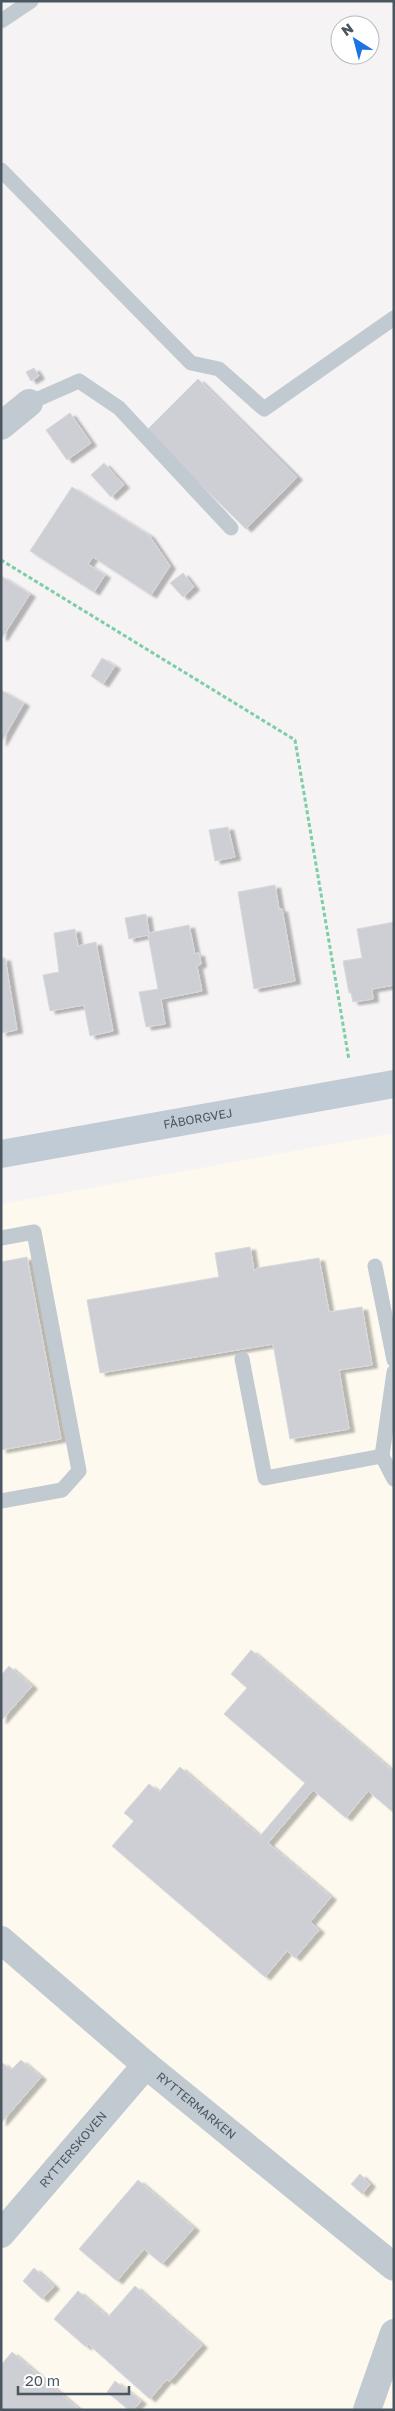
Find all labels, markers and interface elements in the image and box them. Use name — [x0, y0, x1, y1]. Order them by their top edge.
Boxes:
north arrow — [330, 15, 380, 65]
text: N — [338, 19, 356, 39]
street label: FÅBORGVEJ — [162, 1105, 233, 1132]
street label: RYTTERMARKEN — [154, 2069, 239, 2142]
street label: RYTTERSKOVEN — [36, 2108, 110, 2191]
scale bar — [18, 2364, 129, 2396]
text: 20 m — [25, 2371, 60, 2389]

